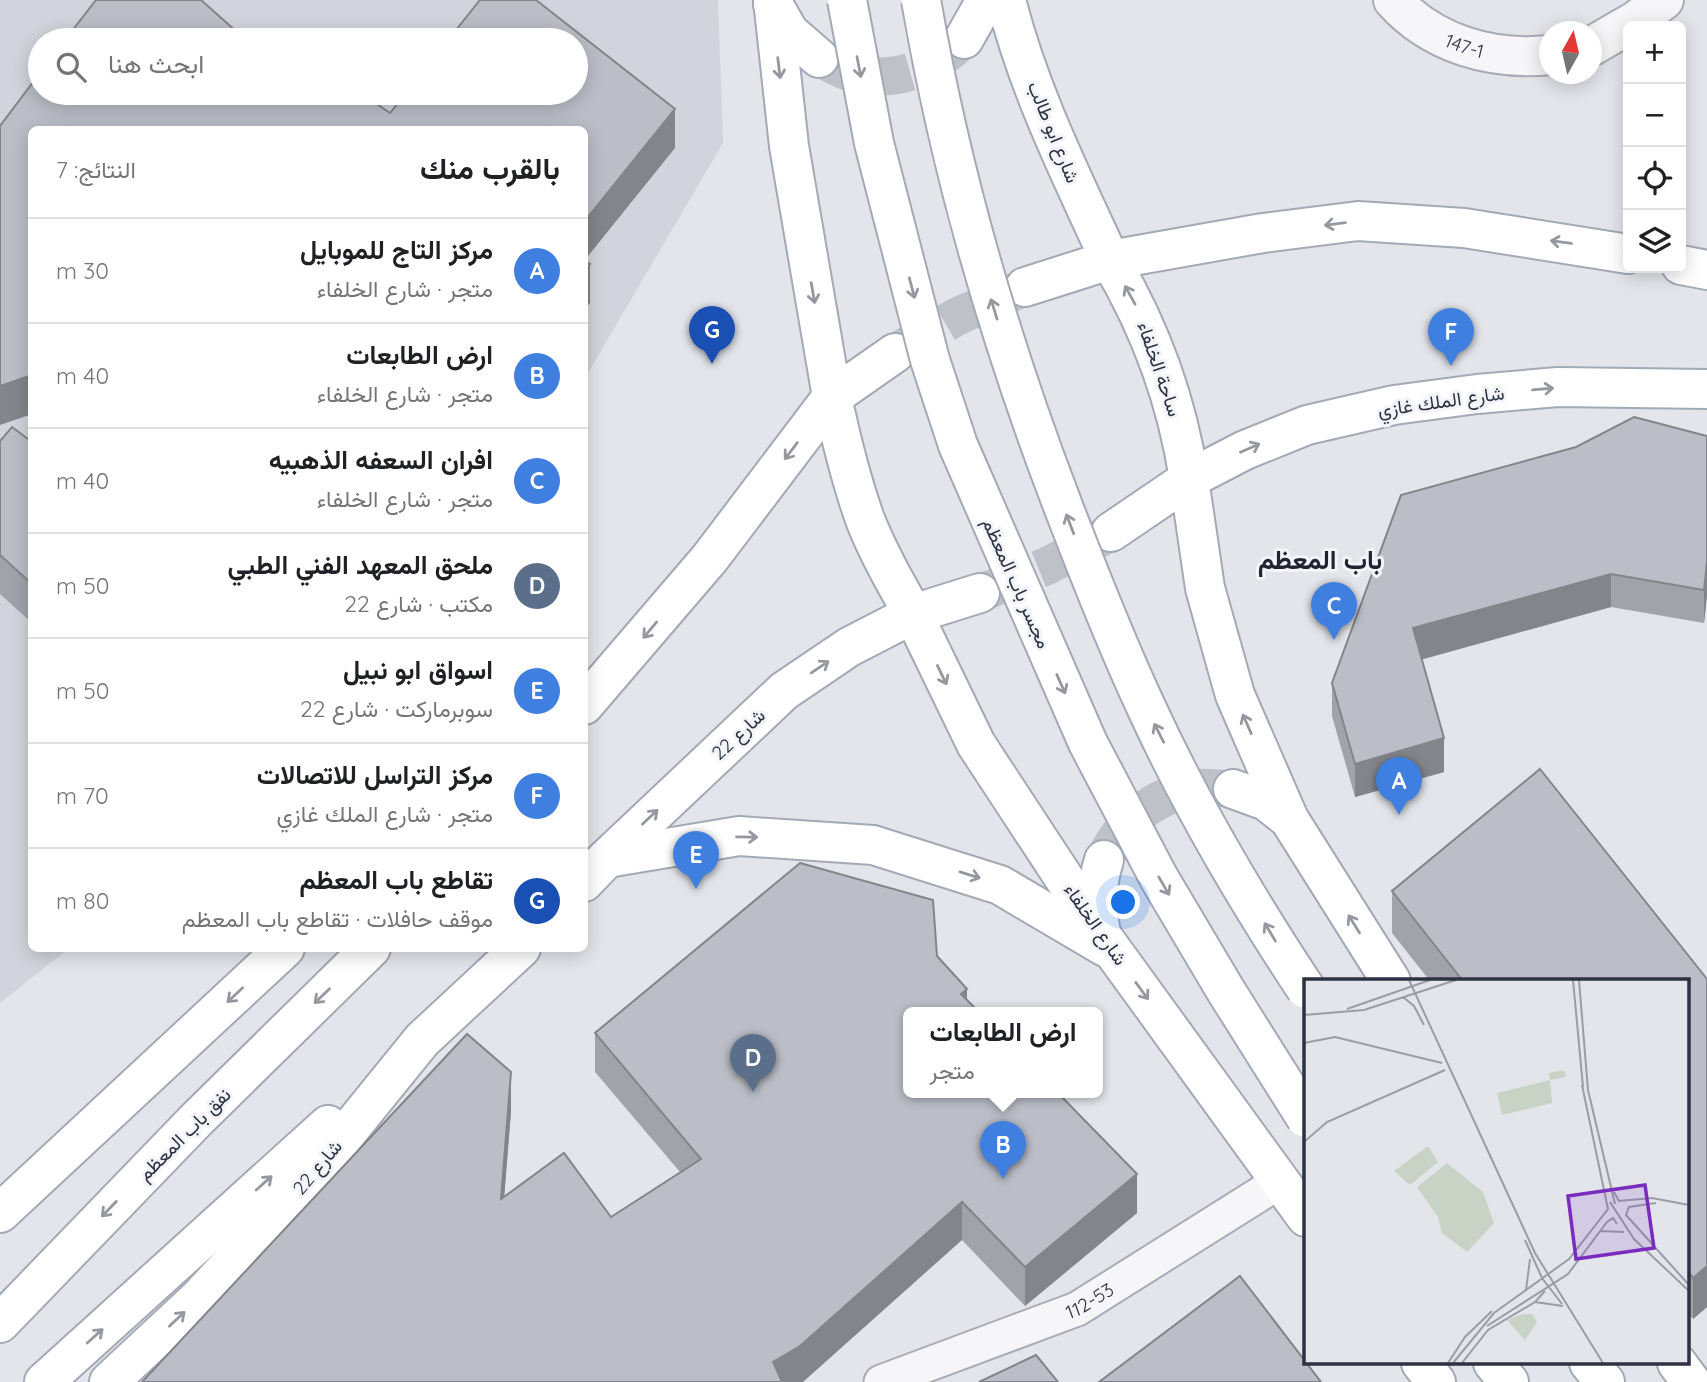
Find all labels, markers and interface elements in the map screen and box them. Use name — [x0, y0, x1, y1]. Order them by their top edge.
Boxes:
north arrow — [1539, 21, 1602, 84]
map controls — [1623, 21, 1686, 273]
button: + — [1623, 21, 1686, 84]
search box — [28, 28, 588, 105]
street label: 147-1 — [1441, 28, 1486, 63]
text: ابحث هنا — [108, 47, 204, 80]
icon: search — [52, 48, 90, 86]
one-way arrow — [853, 55, 867, 78]
one-way arrow — [773, 56, 786, 79]
street label: شارع ابو طالب — [1022, 78, 1085, 187]
button: − — [1623, 84, 1686, 147]
button: locate — [1623, 147, 1686, 210]
text: بالقرب منك — [420, 149, 560, 187]
text: النتائج: 7 — [56, 155, 136, 184]
button: layers — [1623, 210, 1686, 273]
one-way arrow — [1324, 218, 1347, 231]
text: مركز التاج للموبايل — [300, 233, 493, 266]
one-way arrow — [1550, 235, 1573, 248]
text: 30 m — [56, 256, 109, 285]
text: A — [530, 256, 544, 285]
text: متجر · شارع الخلفاء — [317, 274, 493, 303]
one-way arrow — [906, 277, 919, 299]
one-way arrow — [807, 281, 820, 304]
one-way arrow — [1123, 285, 1136, 306]
one-way arrow — [987, 299, 1000, 321]
pin: G — [689, 306, 735, 364]
pin: F — [1428, 308, 1474, 366]
street label: ساحة الخلفاء — [1133, 318, 1187, 420]
text: ارض الطابعات — [346, 338, 493, 371]
text: 40 m — [56, 361, 109, 390]
text: B — [529, 361, 545, 390]
text: متجر · شارع الخلفاء — [317, 379, 493, 408]
street label: شارع الملك غازي — [1376, 380, 1506, 426]
one-way arrow — [1531, 382, 1554, 395]
one-way arrow — [784, 441, 798, 460]
one-way arrow — [1239, 441, 1260, 454]
text: افران السعفه الذهبيه — [269, 443, 493, 476]
text: 40 m — [56, 466, 109, 495]
text: C — [530, 466, 544, 495]
text: متجر · شارع الخلفاء — [317, 484, 493, 513]
one-way arrow — [1062, 513, 1075, 535]
street label: مجسر باب المعظم — [977, 514, 1057, 652]
district label: باب المعظم — [1258, 543, 1382, 577]
text: ملحق المعهد الفني الطبي — [227, 548, 493, 581]
text: 50 m — [56, 571, 110, 600]
text: D — [529, 571, 545, 600]
pin: C — [1311, 582, 1357, 640]
text: مكتب · شارع 22 — [344, 589, 493, 618]
one-way arrow — [642, 620, 658, 638]
text: اسواق ابو نبيل — [343, 653, 493, 686]
one-way arrow — [810, 660, 829, 674]
one-way arrow — [936, 664, 950, 685]
one-way arrow — [1055, 673, 1068, 694]
text: 50 m — [56, 676, 110, 705]
text: E — [530, 676, 544, 705]
text: سوبرماركت · شارع 22 — [300, 694, 493, 723]
street label: شارع 22 — [706, 703, 770, 765]
one-way arrow — [1240, 713, 1253, 735]
one-way arrow — [1151, 723, 1165, 744]
pin: A — [1376, 757, 1422, 815]
text: مركز التراسل للاتصالات — [257, 758, 493, 791]
text: 70 m — [56, 781, 109, 810]
text: F — [531, 781, 543, 810]
text: متجر · شارع الملك غازي — [277, 799, 493, 828]
one-way arrow — [641, 809, 658, 826]
one-way arrow — [735, 830, 758, 844]
pin: E — [673, 831, 719, 889]
text: تقاطع باب المعظم — [299, 863, 493, 896]
one-way arrow — [958, 870, 980, 883]
one-way arrow — [1157, 876, 1171, 896]
street label: شارع الخلفاء — [1058, 878, 1133, 970]
your location — [1106, 885, 1140, 919]
text: 80 m — [56, 886, 109, 915]
text: G — [529, 886, 545, 915]
text: موقف حافلات · تقاطع باب المعظم — [182, 904, 493, 933]
one-way arrow — [1347, 914, 1361, 934]
one-way arrow — [1262, 922, 1276, 942]
inset map — [1304, 979, 1690, 1364]
one-way arrow — [1135, 981, 1150, 1000]
one-way arrow — [226, 987, 244, 1003]
one-way arrow — [314, 988, 331, 1005]
popup — [903, 1007, 1103, 1098]
text: ارض الطابعات — [930, 1015, 1076, 1048]
pin: D — [730, 1034, 776, 1092]
text: متجر — [930, 1056, 975, 1085]
street label: نفق باب المعظم — [132, 1082, 236, 1186]
pin: B — [980, 1121, 1026, 1179]
street label: شارع 22 — [287, 1135, 348, 1200]
one-way arrow — [255, 1175, 272, 1192]
one-way arrow — [101, 1201, 118, 1218]
street label: 112-53 — [1062, 1277, 1118, 1324]
one-way arrow — [168, 1310, 185, 1327]
one-way arrow — [86, 1328, 104, 1344]

